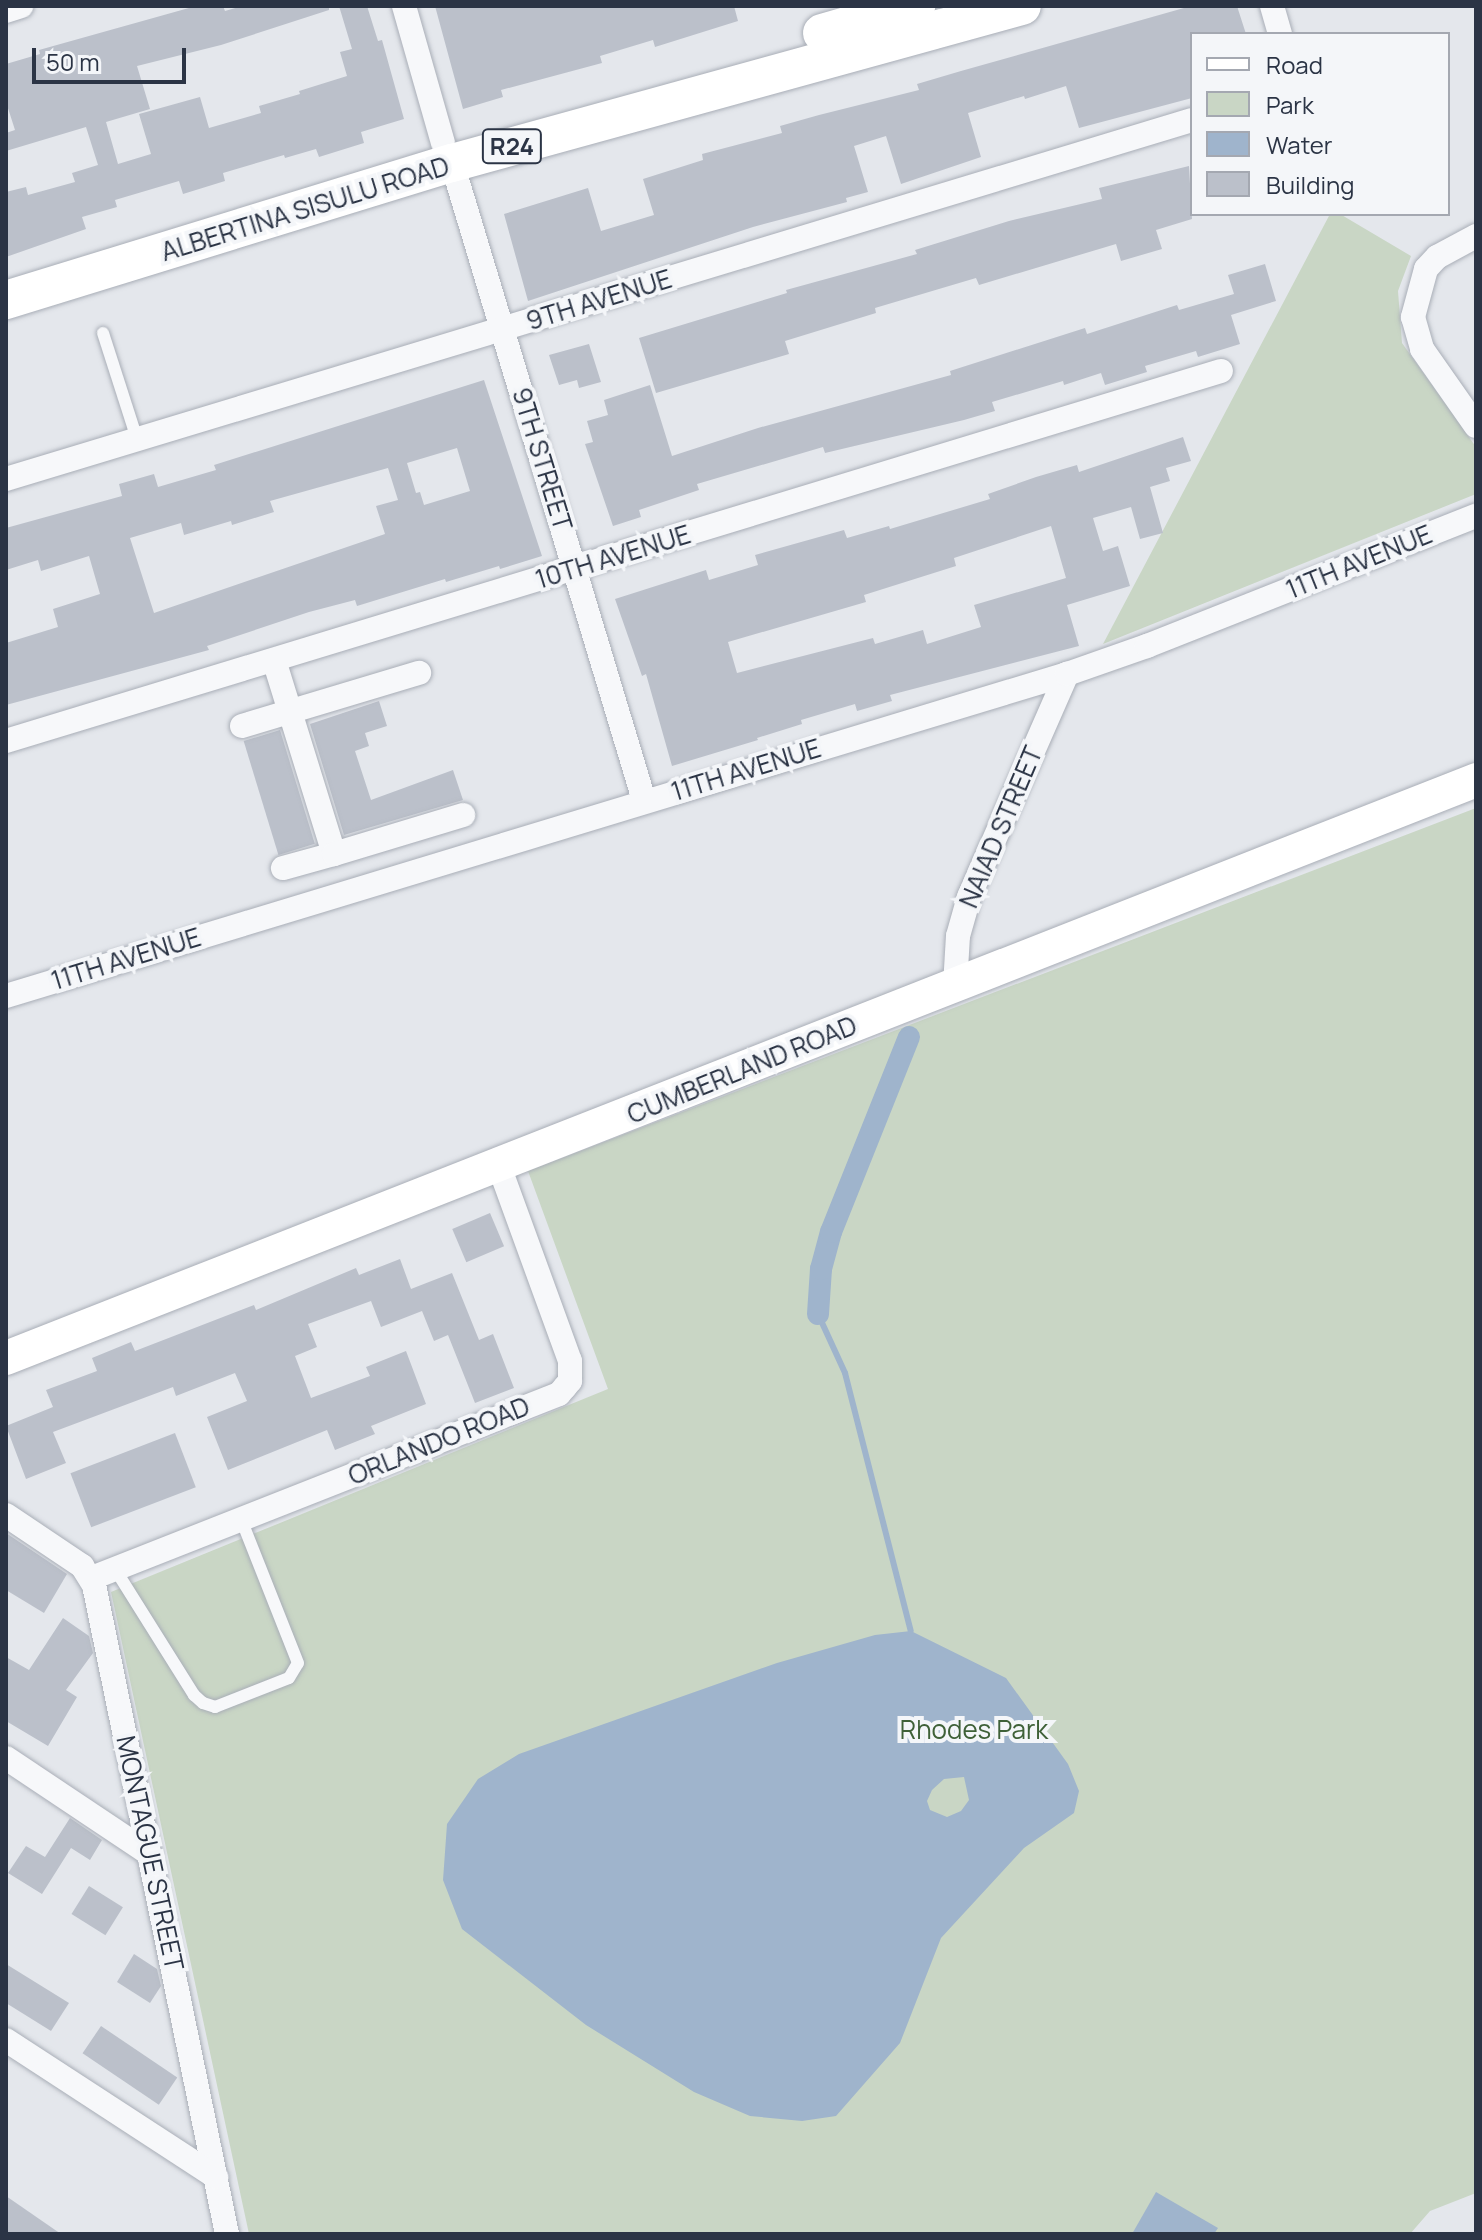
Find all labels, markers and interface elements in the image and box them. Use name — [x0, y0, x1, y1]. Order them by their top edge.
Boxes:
scale bar — [36, 32, 190, 82]
legend — [1190, 32, 1450, 216]
text: 50 m — [46, 45, 100, 78]
text: Road — [1266, 48, 1323, 81]
text: Park — [1266, 88, 1314, 121]
road number: R24 — [480, 126, 544, 166]
text: Water — [1266, 128, 1333, 161]
street label: ALBERTINA SISULU ROAD — [157, 150, 453, 268]
text: Building — [1266, 168, 1354, 201]
street label: 9TH AVENUE — [522, 263, 676, 337]
street label: 9TH STREET — [505, 384, 579, 534]
street label: 10TH AVENUE — [532, 519, 694, 595]
street label: 11TH AVENUE — [1281, 519, 1437, 605]
street label: 11TH AVENUE — [667, 732, 825, 808]
street label: NAIAD STREET — [953, 741, 1049, 913]
street label: 11TH AVENUE — [47, 921, 205, 997]
street label: CUMBERLAND ROAD — [623, 1010, 861, 1130]
street label: ORLANDO ROAD — [344, 1390, 534, 1492]
park label: Rhodes Park — [900, 1714, 1048, 1746]
street label: MONTAGUE STREET — [110, 1733, 190, 1973]

